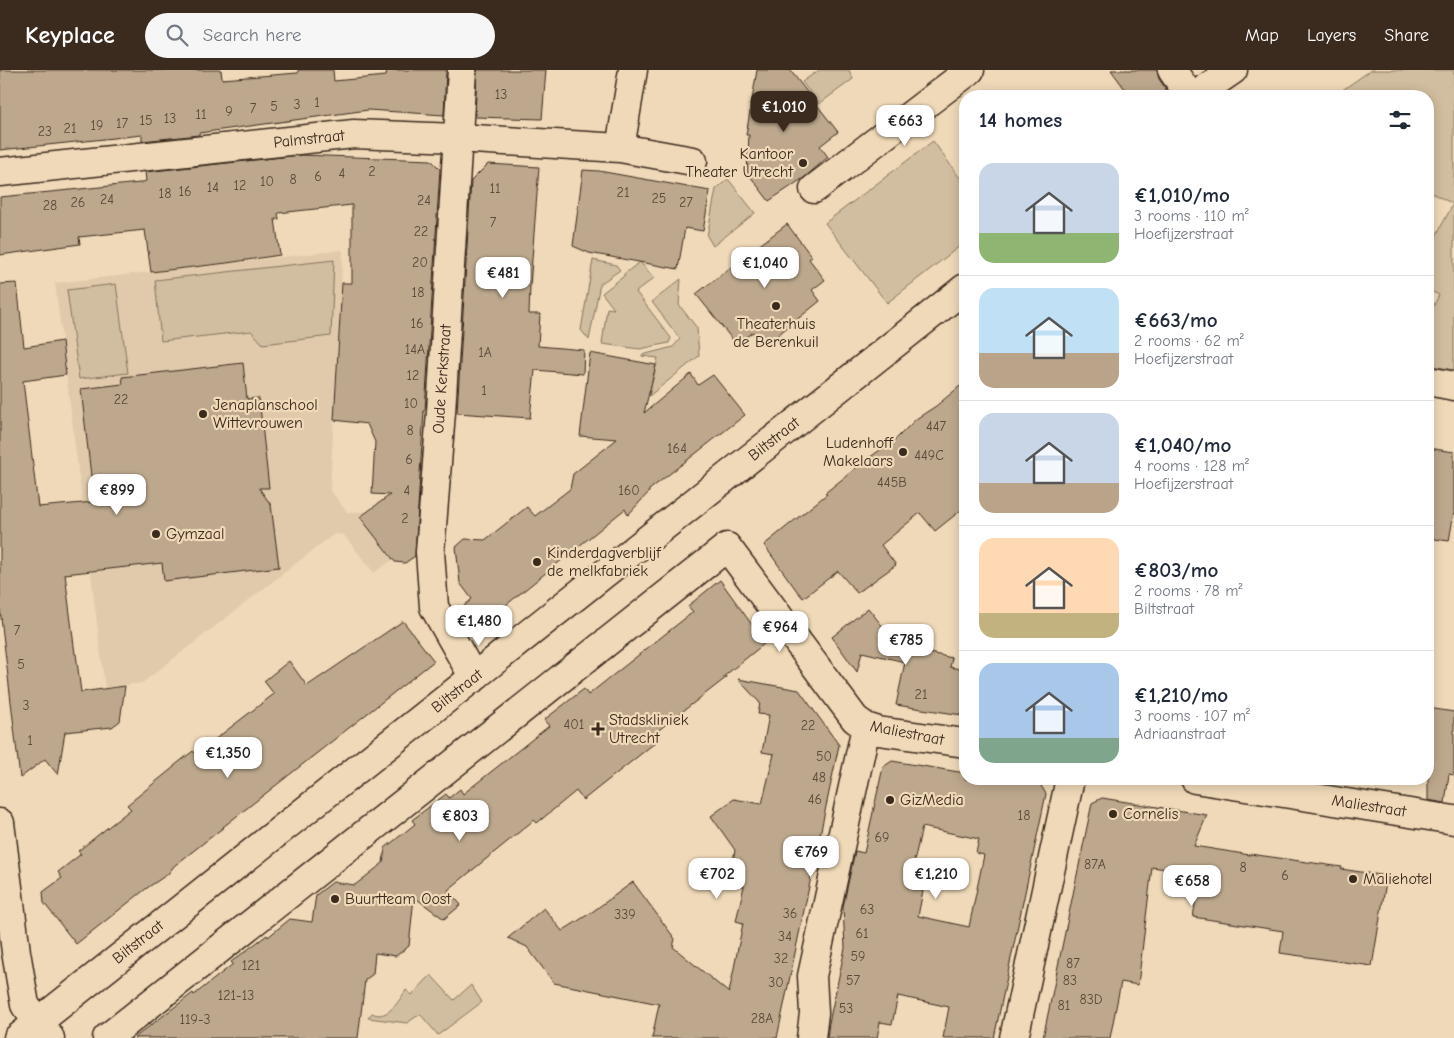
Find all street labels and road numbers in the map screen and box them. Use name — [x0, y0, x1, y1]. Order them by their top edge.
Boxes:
street label: Palmstraat — [272, 126, 346, 152]
street label: Oude Kerkstraat — [429, 323, 455, 434]
street label: Biltstraat — [745, 413, 804, 465]
street label: Biltstraat — [428, 665, 487, 717]
street label: Maliestraat — [868, 717, 946, 749]
street label: Maliestraat — [1330, 791, 1408, 821]
street label: Biltstraat — [109, 916, 168, 968]

